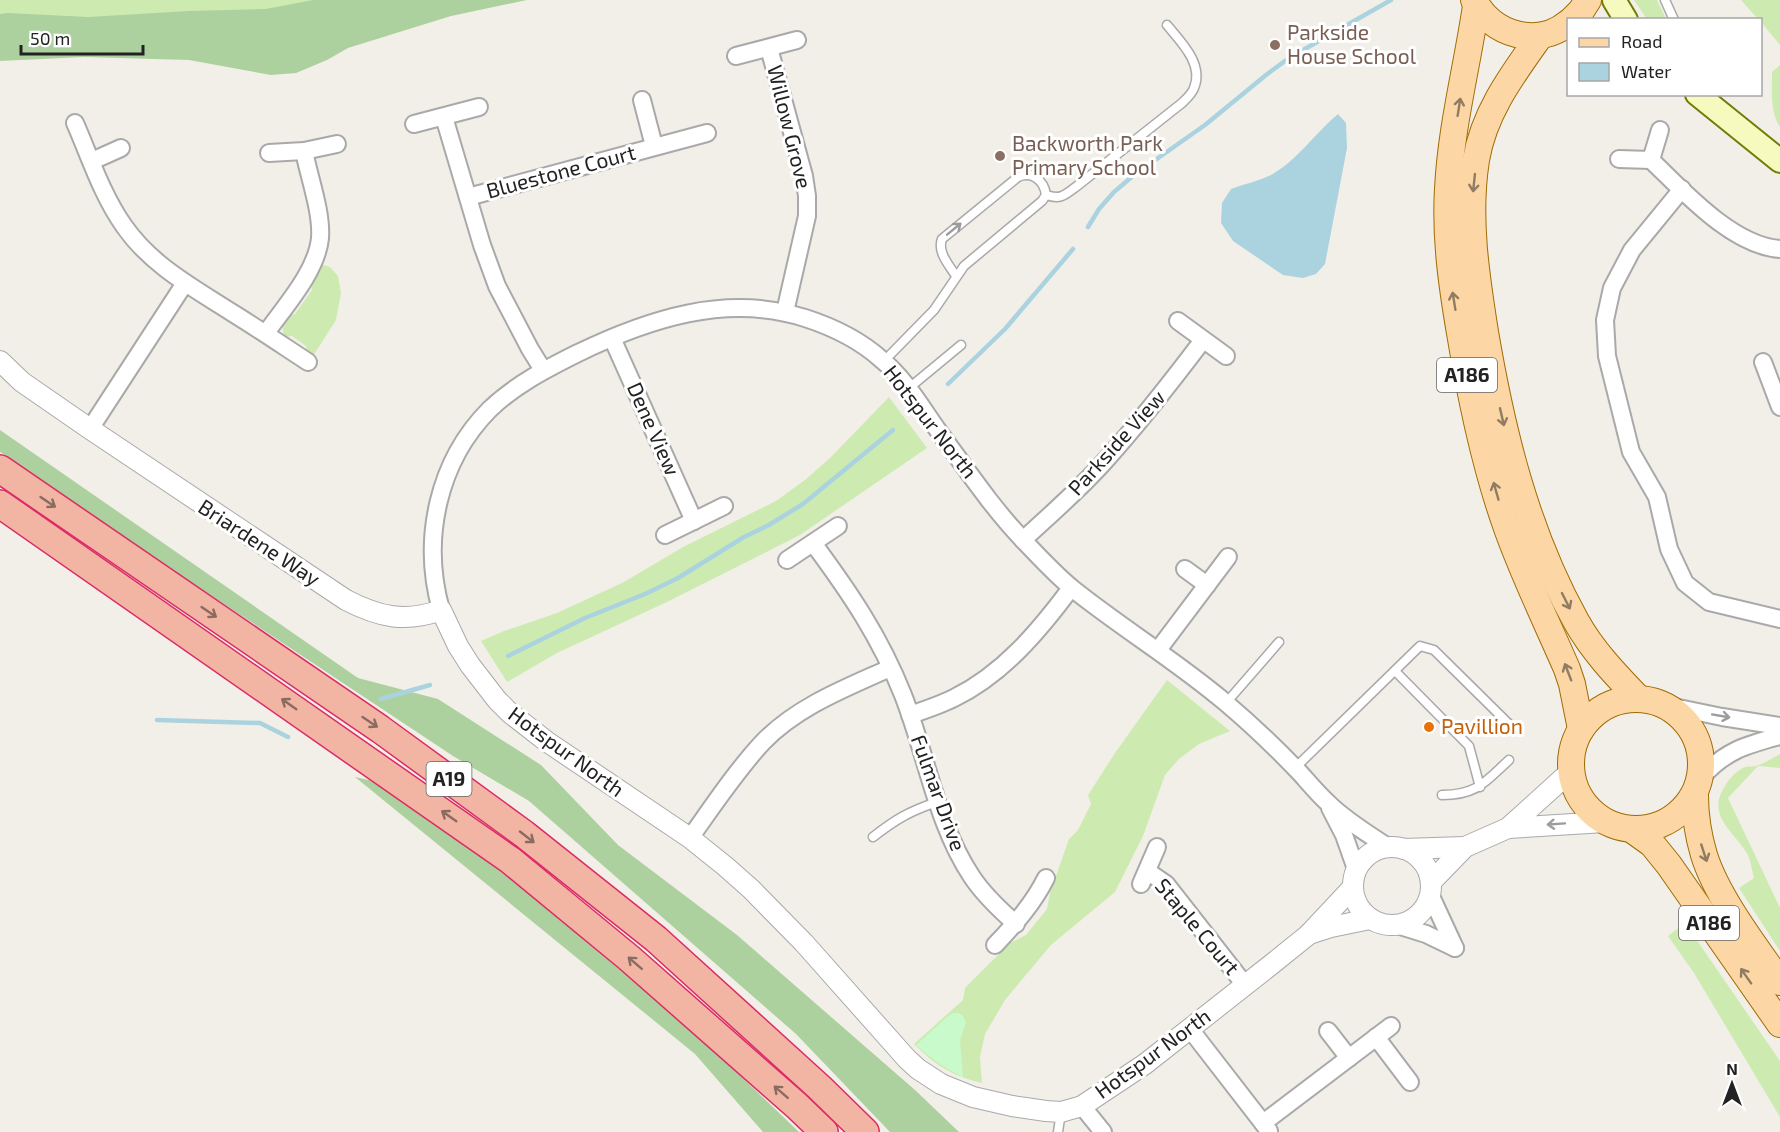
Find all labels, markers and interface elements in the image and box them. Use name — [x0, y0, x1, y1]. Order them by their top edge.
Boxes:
scale bar — [21, 18, 142, 56]
legend — [1567, 18, 1762, 96]
place label: Parkside House School — [1287, 19, 1417, 68]
text: 50 m — [30, 27, 70, 49]
text: Road — [1621, 30, 1662, 52]
marker: Parkside House School — [1268, 38, 1282, 52]
text: Water — [1621, 60, 1671, 82]
street label: Willow Grove — [763, 62, 818, 191]
one-way arrow — [1453, 98, 1464, 117]
place label: Backworth Park Primary School — [1012, 130, 1163, 179]
street label: Bluestone Court — [483, 139, 638, 202]
marker: Backworth Park Primary School — [993, 149, 1007, 163]
one-way arrow — [1468, 172, 1479, 192]
one-way arrow — [946, 222, 962, 235]
one-way arrow — [1449, 292, 1460, 311]
road number: A186 — [1437, 358, 1497, 392]
street label: Hotspur North — [879, 359, 983, 483]
street label: Dene View — [623, 378, 686, 479]
street label: Parkside View — [1062, 384, 1170, 500]
one-way arrow — [1496, 407, 1508, 426]
one-way arrow — [1490, 482, 1501, 501]
street label: Briardene Way — [194, 493, 325, 590]
one-way arrow — [40, 495, 57, 508]
one-way arrow — [1560, 591, 1572, 609]
one-way arrow — [201, 606, 217, 618]
one-way arrow — [1562, 663, 1573, 682]
one-way arrow — [282, 698, 298, 710]
street label: Hotspur North — [504, 700, 630, 801]
one-way arrow — [1711, 711, 1731, 722]
place label: Pavillion — [1441, 713, 1523, 738]
one-way arrow — [362, 716, 378, 728]
marker: Pavillion — [1422, 720, 1436, 734]
street label: Fulmar Drive — [907, 731, 972, 854]
road number: A19 — [426, 762, 472, 796]
one-way arrow — [441, 810, 457, 822]
one-way arrow — [1547, 819, 1567, 830]
one-way arrow — [519, 831, 535, 843]
one-way arrow — [1699, 843, 1710, 862]
street label: Staple Court — [1151, 873, 1246, 979]
road number: A186 — [1679, 906, 1739, 940]
one-way arrow — [628, 956, 643, 970]
one-way arrow — [1740, 969, 1752, 985]
street label: Hotspur North — [1089, 1002, 1215, 1103]
north arrow — [1702, 1054, 1762, 1114]
text: N — [1726, 1059, 1738, 1078]
one-way arrow — [774, 1085, 789, 1099]

